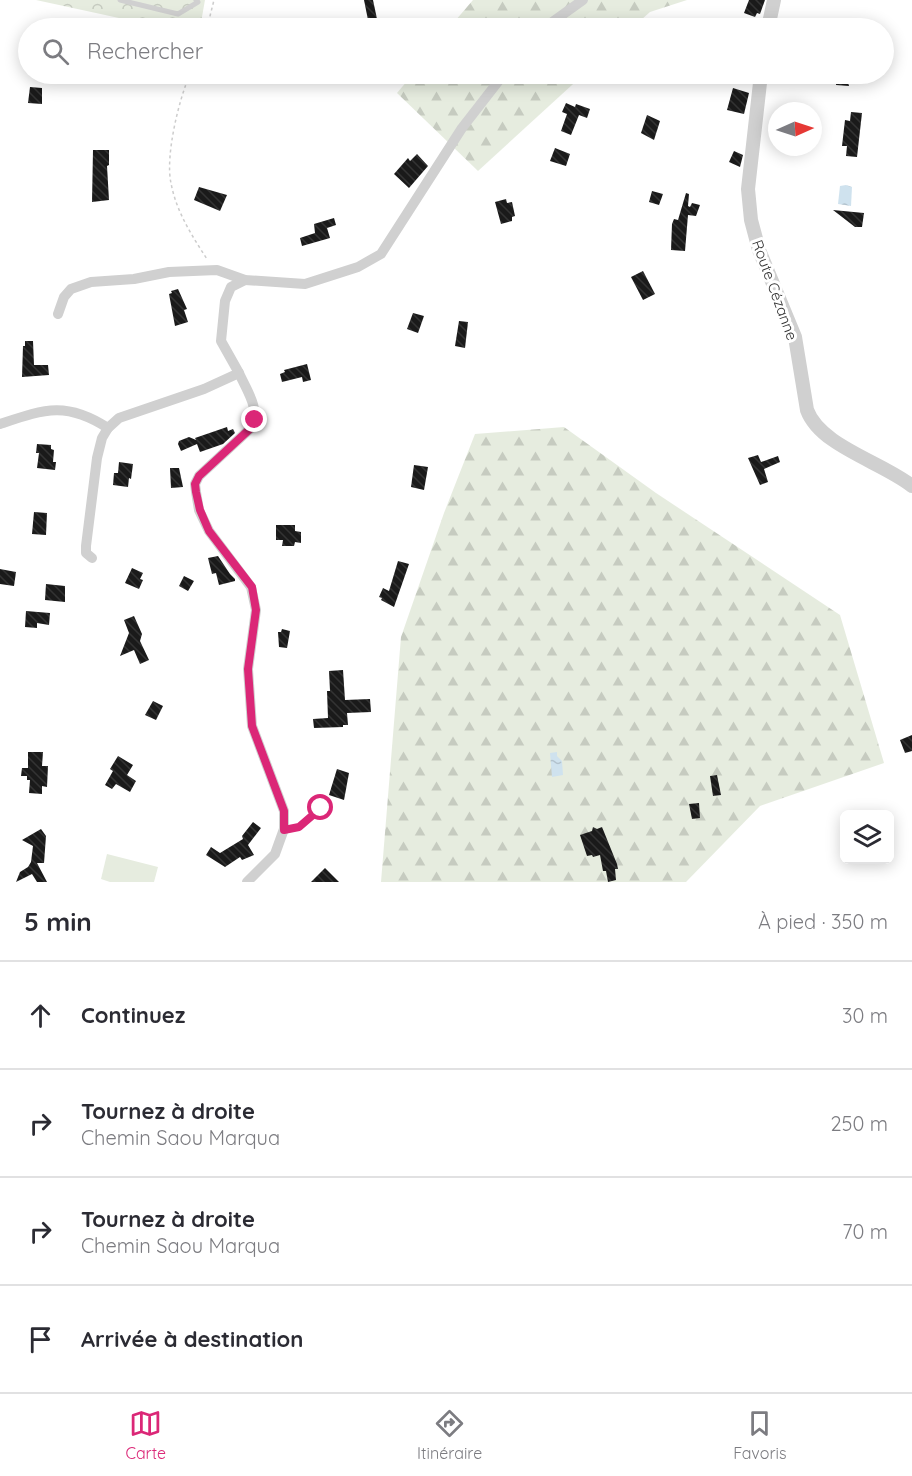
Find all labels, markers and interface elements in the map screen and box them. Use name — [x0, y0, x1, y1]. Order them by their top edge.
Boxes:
search box — [18, 18, 894, 84]
icon: search — [39, 35, 72, 68]
text: Rechercher — [87, 37, 203, 65]
north arrow — [768, 102, 822, 156]
street label: Route Cézanne — [748, 237, 802, 343]
route end — [241, 406, 267, 432]
route start — [307, 794, 333, 820]
map controls — [840, 810, 894, 864]
button: layers — [840, 810, 894, 864]
text: 5 min — [24, 905, 92, 938]
text: À pied · 350 m — [758, 909, 888, 934]
icon: ahead — [24, 999, 57, 1032]
text: Continuez — [81, 1001, 185, 1029]
text: 30 m — [842, 1003, 888, 1028]
text: Tournez à droite — [81, 1097, 255, 1125]
icon: right — [24, 1107, 57, 1140]
text: 250 m — [830, 1111, 888, 1136]
text: Chemin Saou Marqua — [81, 1125, 280, 1150]
text: Tournez à droite — [81, 1205, 255, 1233]
icon: right — [24, 1215, 57, 1248]
text: 70 m — [842, 1219, 888, 1244]
text: Chemin Saou Marqua — [81, 1233, 280, 1258]
icon: arrive — [24, 1323, 57, 1356]
text: Arrivée à destination — [81, 1325, 303, 1353]
tab: Carte — [125, 1407, 166, 1463]
tab: Itinéraire — [417, 1407, 482, 1463]
tab: Favoris — [733, 1407, 787, 1463]

